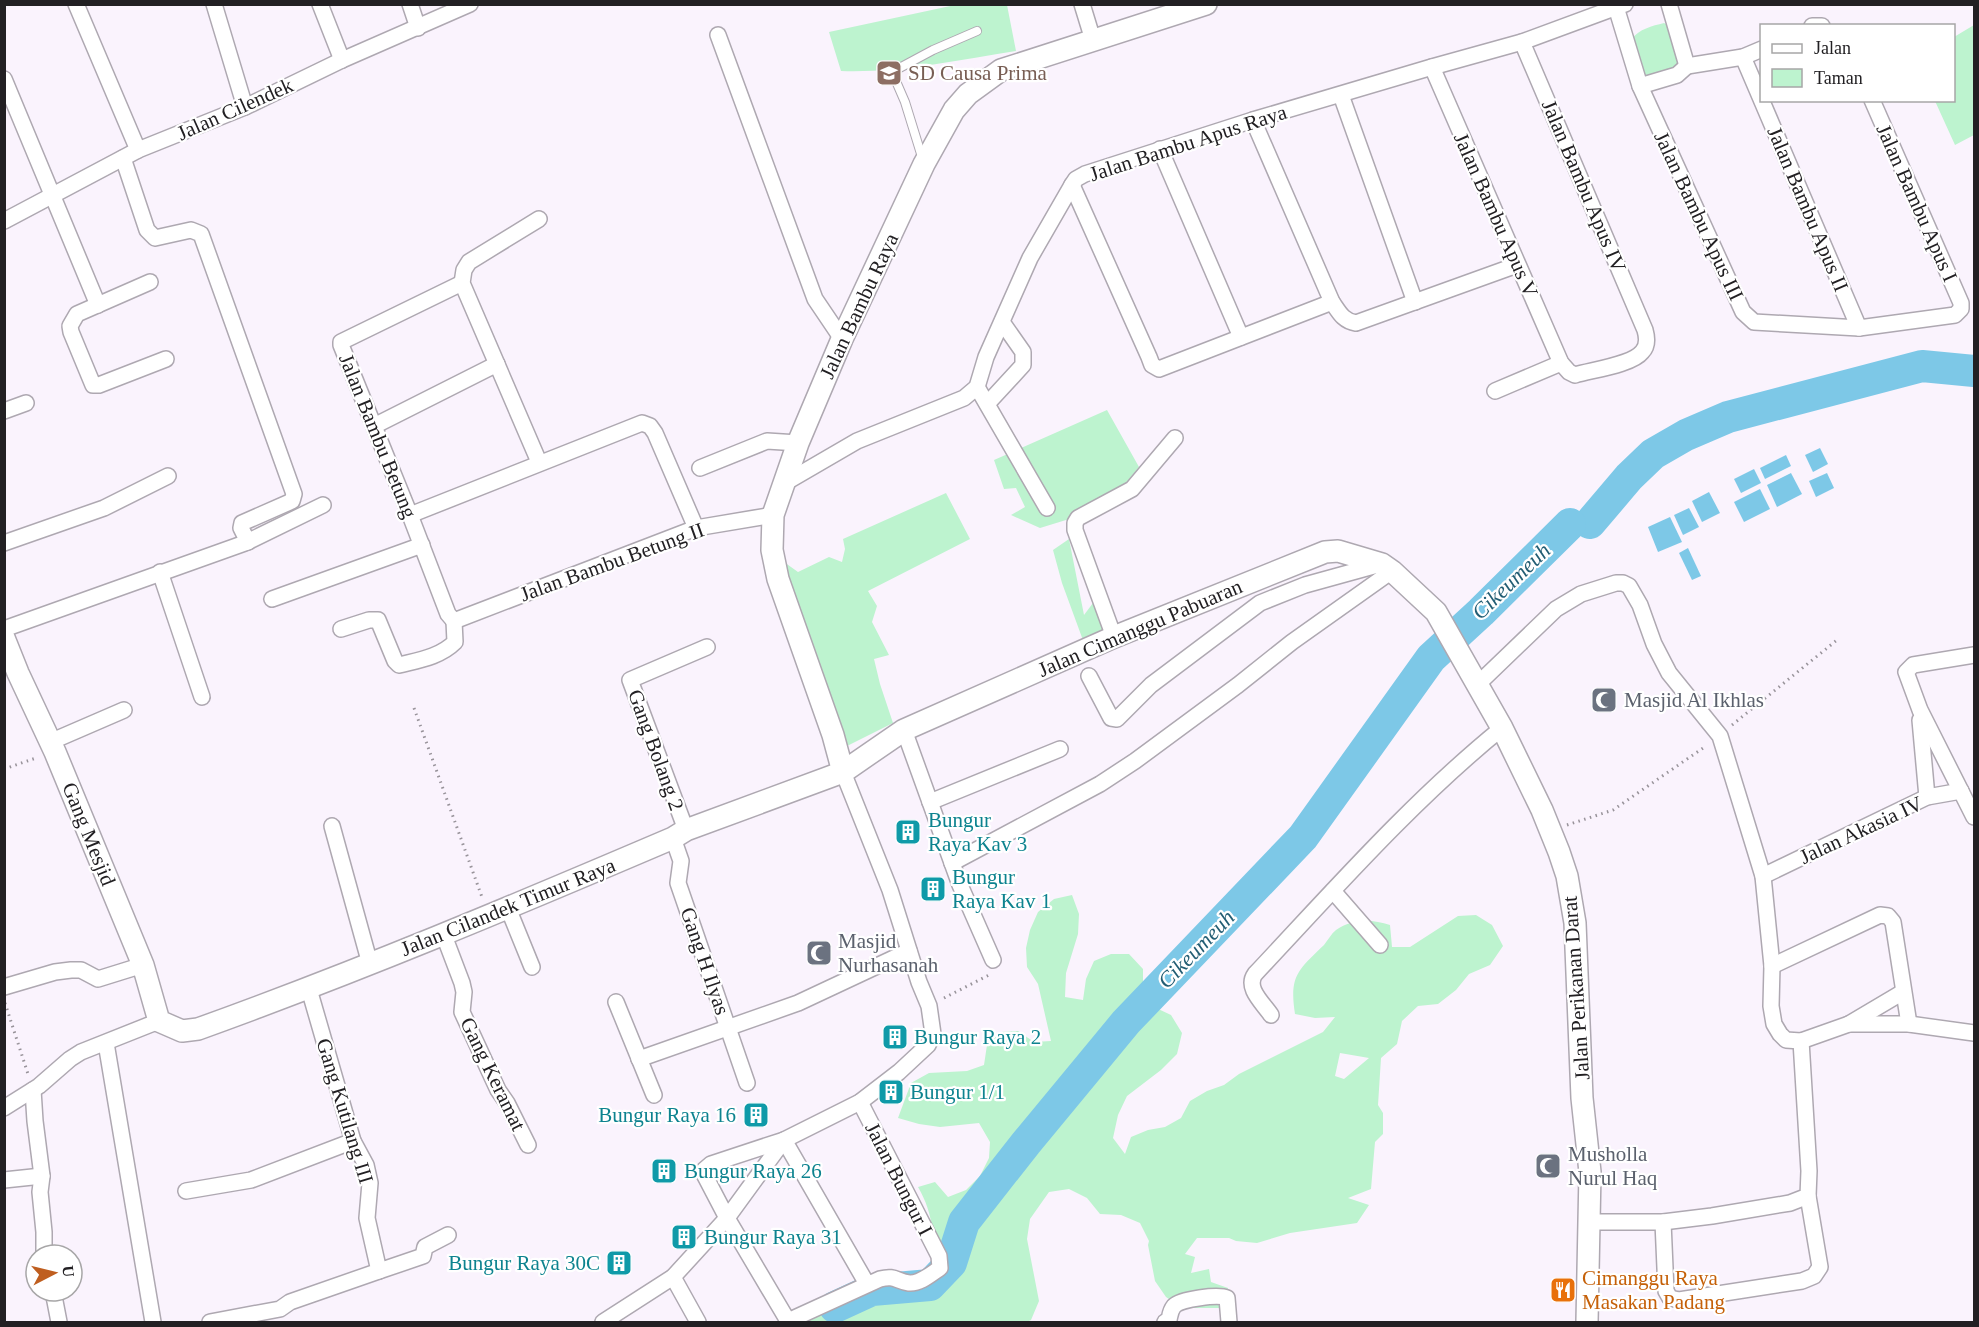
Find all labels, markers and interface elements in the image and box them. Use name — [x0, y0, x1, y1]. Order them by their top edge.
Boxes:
legend — [1760, 24, 1955, 102]
text: Jalan — [1814, 38, 1851, 58]
school or university icon: SD Causa Prima — [874, 58, 904, 88]
place label: SD Causa Prima — [908, 61, 1048, 85]
text: Taman — [1814, 68, 1863, 88]
street label: Jalan Cilendek — [173, 73, 297, 145]
street label: Jalan Bambu Apus IV — [1537, 96, 1631, 276]
street label: Jalan Bambu Apus Raya — [1086, 100, 1290, 186]
street label: Jalan Bambu Apus I — [1872, 121, 1962, 285]
street label: Jalan Bambu Apus II — [1762, 123, 1854, 295]
street label: Jalan Bambu Apus III — [1649, 128, 1749, 304]
street label: Jalan Bambu Apus V — [1449, 129, 1543, 301]
street label: Jalan Bambu Raya — [815, 229, 903, 382]
street label: Jalan Bambu Betung — [334, 350, 422, 522]
street label: Jalan Bambu Betung II — [517, 518, 707, 606]
water label: Cikeumeuh — [1467, 538, 1555, 624]
street label: Jalan Cimanggu Pabuaran — [1034, 574, 1246, 682]
mosque icon: Masjid Al Ikhlas — [1589, 685, 1619, 715]
street label: Gang Bolang 2 — [623, 686, 689, 814]
place label: Masjid Al Ikhlas — [1624, 688, 1764, 712]
street label: Gang Mesjid — [57, 779, 121, 890]
street label: Jalan Akasia IV — [1796, 791, 1926, 869]
place label: Bungur Raya Kav 3 — [928, 808, 1027, 856]
building icon: Bungur Raya Kav 3 — [893, 817, 923, 847]
street label: Jalan Cilandek Timur Raya — [397, 853, 619, 961]
place label: Bungur Raya Kav 1 — [952, 865, 1051, 913]
building icon: Bungur Raya Kav 1 — [918, 874, 948, 904]
street label: Jalan Perikanan Darat — [1558, 895, 1594, 1081]
street label: Gang H Ilyas — [675, 904, 735, 1018]
water label: Cikeumeuh — [1153, 905, 1239, 993]
place label: Masjid Nurhasanah — [838, 929, 939, 977]
mosque icon: Masjid Nurhasanah — [804, 938, 834, 968]
street label: Gang Keramat — [455, 1013, 531, 1135]
building icon: Bungur Raya 2 — [880, 1022, 910, 1052]
place label: Bungur Raya 2 — [914, 1025, 1041, 1049]
street label: Gang Kutilang III — [312, 1036, 378, 1186]
building icon: Bungur 1/1 — [876, 1077, 906, 1107]
place label: Bungur 1/1 — [910, 1080, 1005, 1104]
building icon: Bungur Raya 16 — [741, 1100, 771, 1130]
place label: Bungur Raya 16 — [598, 1103, 736, 1127]
street label: Jalan Bungur I — [860, 1118, 938, 1240]
place label: Musholla Nurul Haq — [1568, 1142, 1658, 1190]
mosque icon: Musholla Nurul Haq — [1533, 1151, 1563, 1181]
building icon: Bungur Raya 26 — [649, 1156, 679, 1186]
place label: Bungur Raya 26 — [684, 1159, 822, 1183]
building icon: Bungur Raya 31 — [669, 1222, 699, 1252]
place label: Bungur Raya 31 — [704, 1225, 842, 1249]
north arrow — [24, 1243, 84, 1303]
building icon: Bungur Raya 30C — [604, 1248, 634, 1278]
place label: Bungur Raya 30C — [448, 1251, 600, 1275]
text: U — [59, 1264, 78, 1278]
place label: Cimanggu Raya Masakan Padang — [1582, 1266, 1725, 1314]
restaurant icon: Cimanggu Raya Masakan Padang — [1548, 1275, 1578, 1305]

